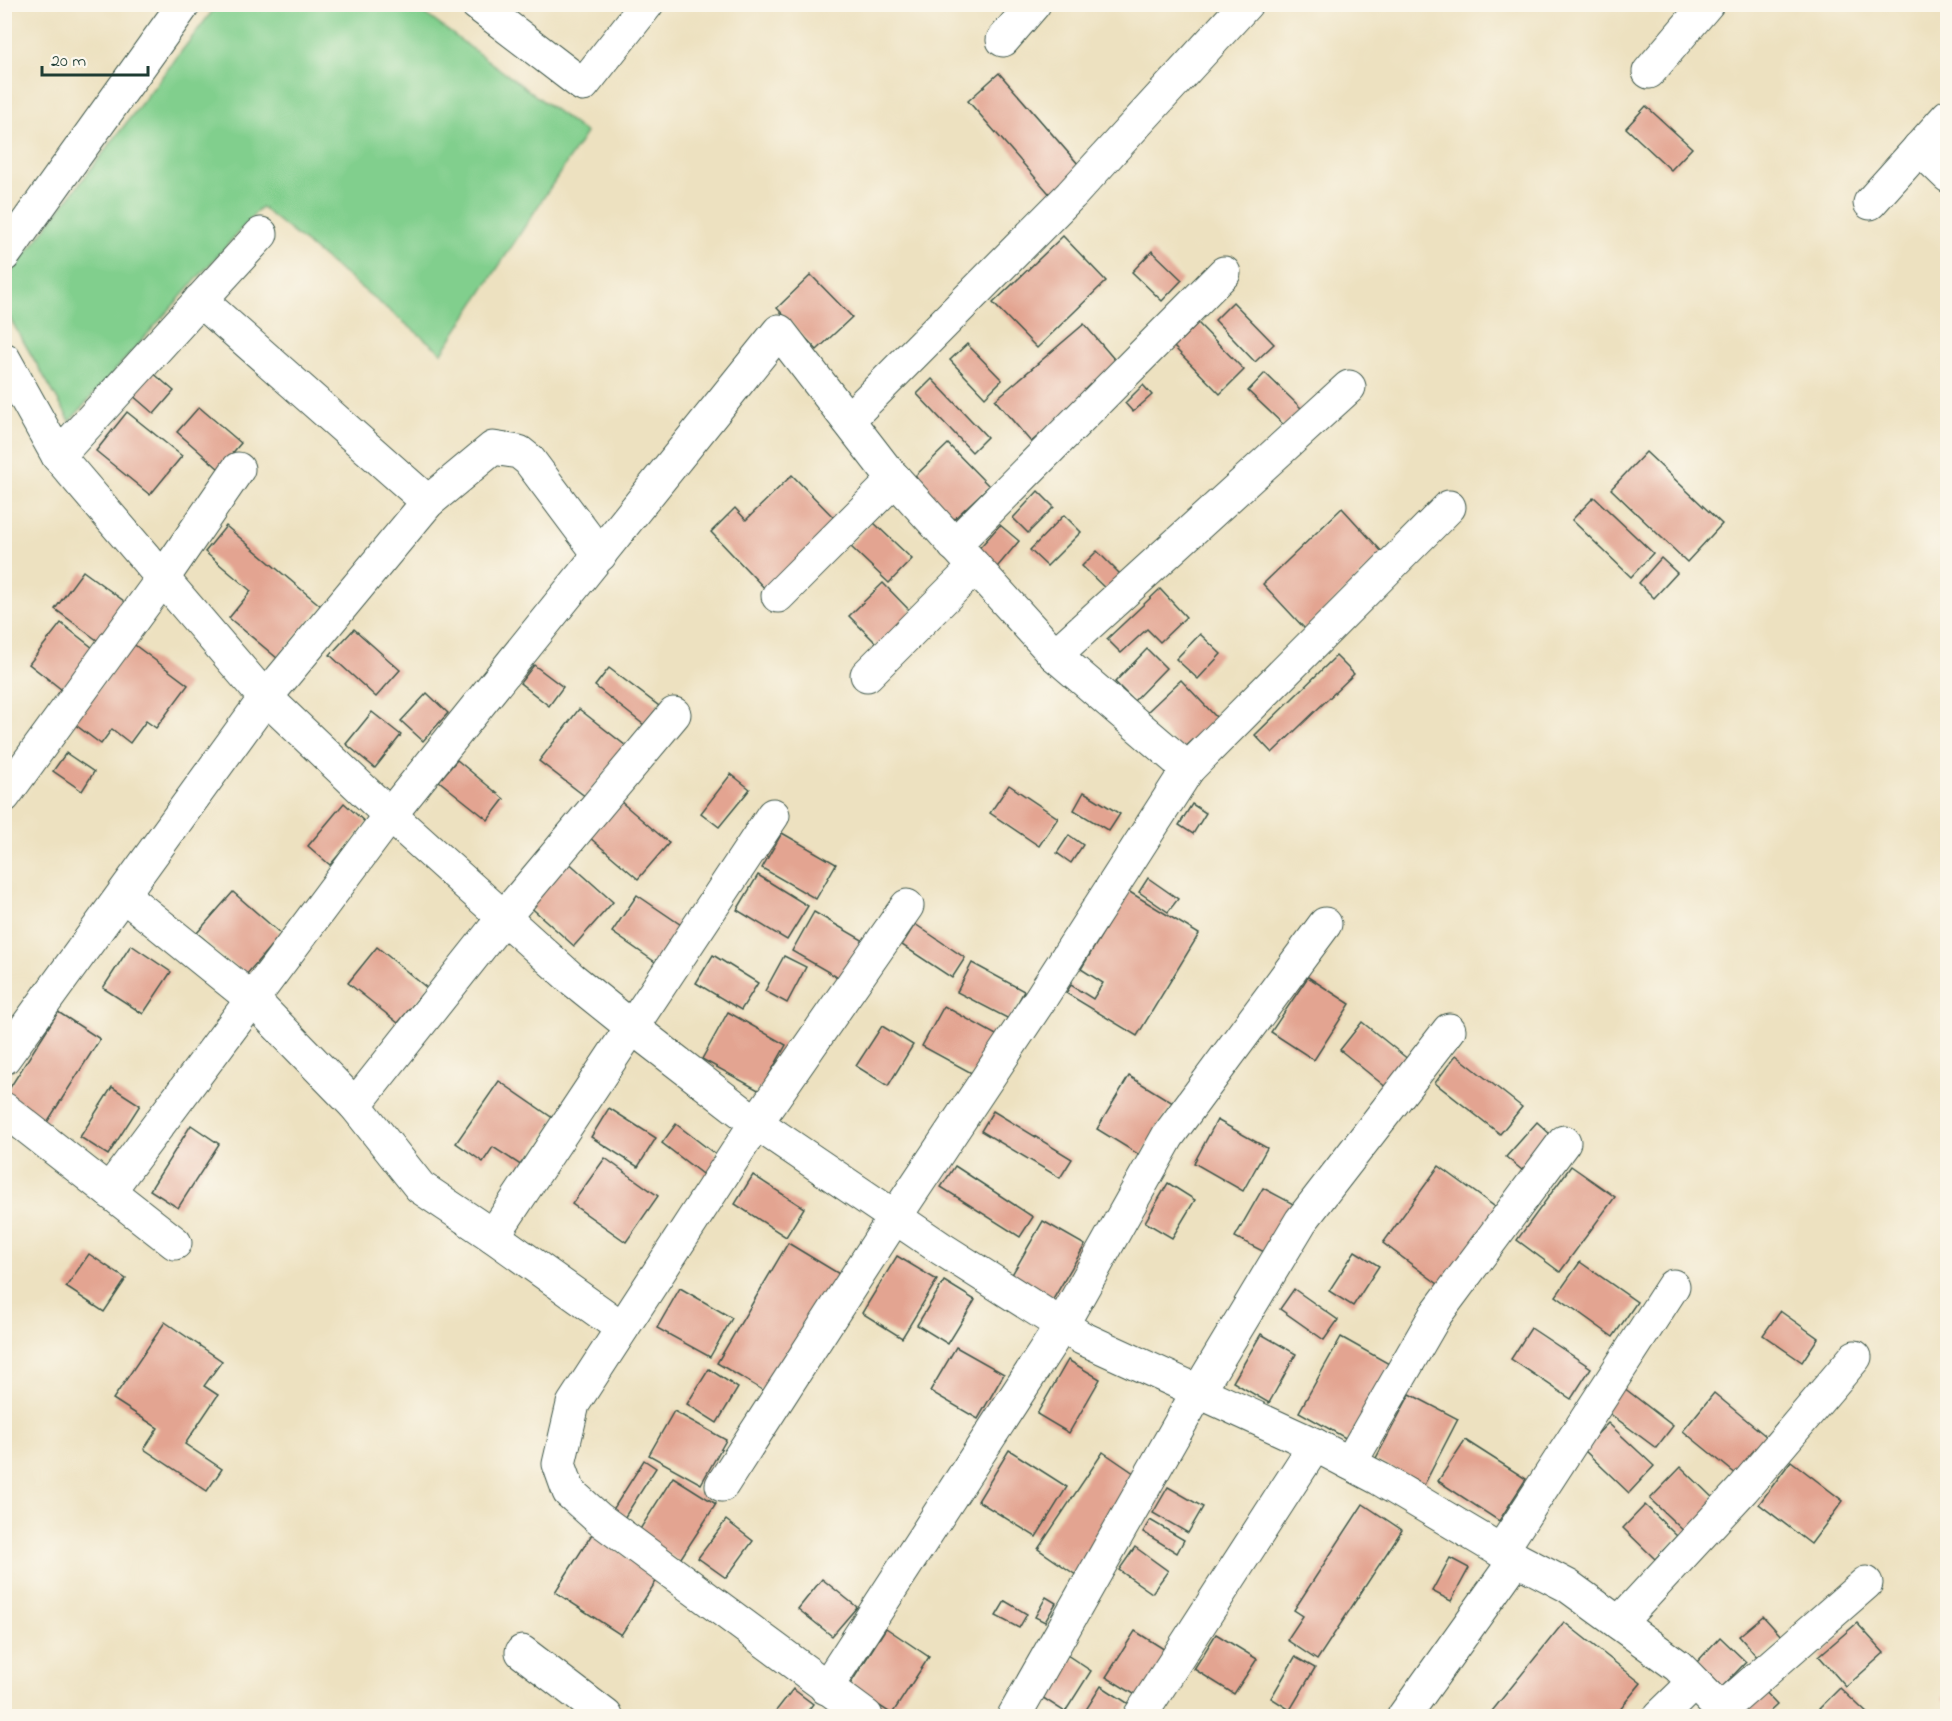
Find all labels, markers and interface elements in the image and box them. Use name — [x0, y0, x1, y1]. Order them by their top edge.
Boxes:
scale bar — [42, 39, 148, 77]
text: 20 m — [51, 49, 86, 75]

